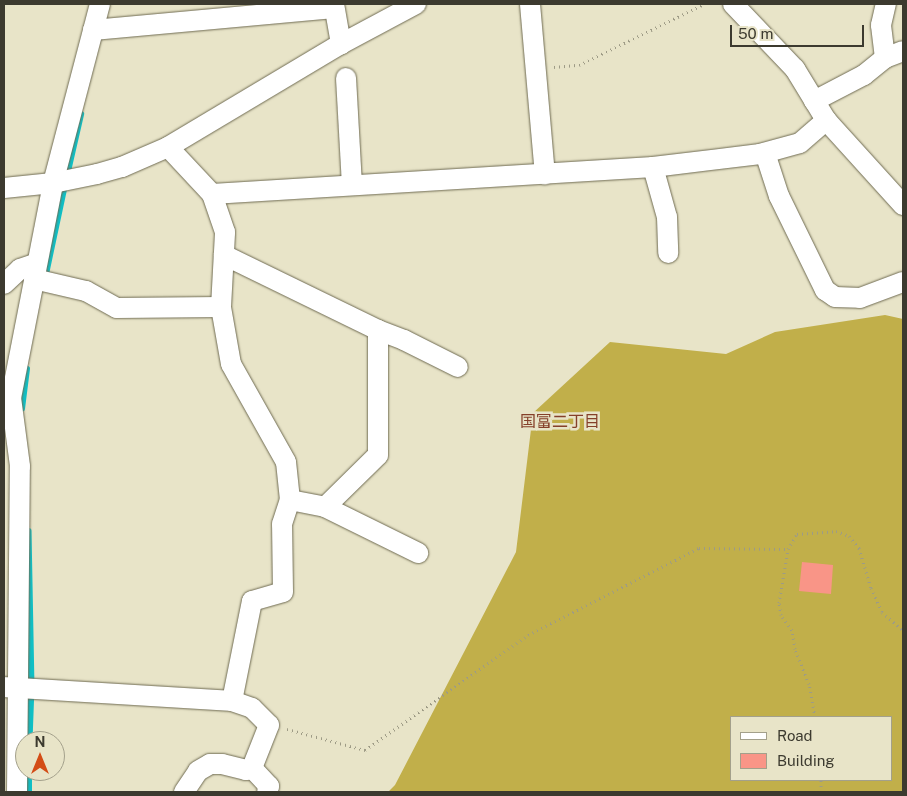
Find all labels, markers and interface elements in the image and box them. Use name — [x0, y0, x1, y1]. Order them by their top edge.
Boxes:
scale bar — [732, 15, 866, 47]
text: 50 m — [738, 25, 773, 42]
district label: 国富二丁目 — [520, 412, 600, 432]
legend — [730, 716, 892, 781]
text: Road — [777, 727, 813, 744]
north arrow — [15, 731, 65, 781]
text: N — [35, 734, 45, 750]
text: Building — [777, 752, 835, 769]

